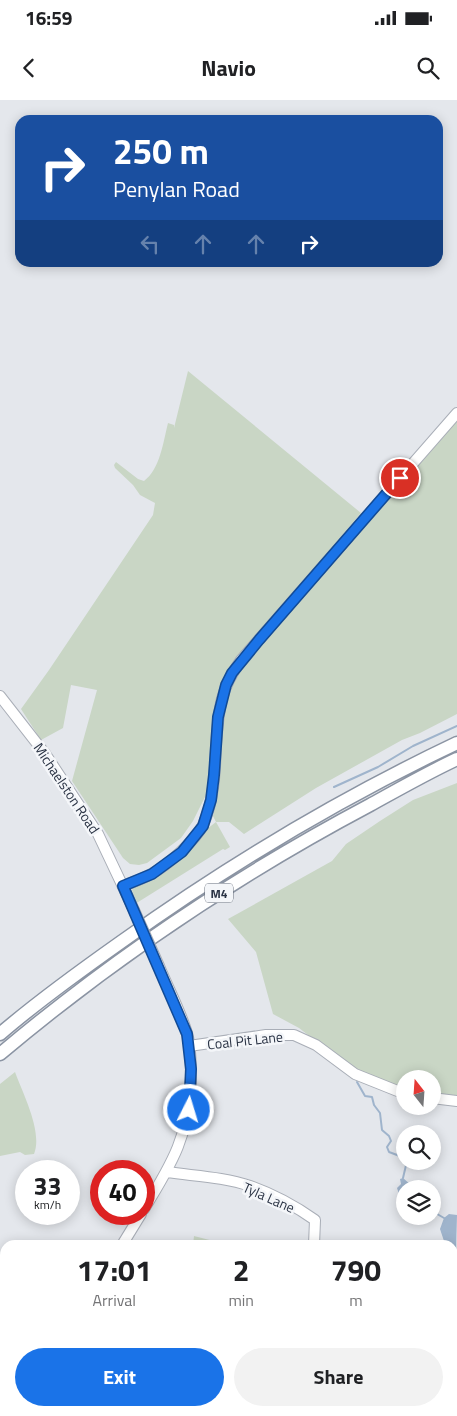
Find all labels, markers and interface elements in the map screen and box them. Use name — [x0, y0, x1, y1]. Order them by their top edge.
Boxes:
text: 16:59 — [25, 3, 72, 32]
text: Navio — [201, 51, 256, 85]
icon: back — [15, 54, 43, 82]
icon: search — [414, 54, 442, 82]
text: 250 m — [113, 124, 209, 178]
icon: right — [30, 135, 95, 200]
text: Penylan Road — [113, 172, 240, 206]
icon: left — [136, 230, 164, 258]
icon: ahead — [189, 230, 217, 258]
icon: ahead — [242, 230, 270, 258]
icon: right — [295, 230, 323, 258]
pin — [379, 457, 421, 499]
icon: arrive — [386, 464, 414, 492]
street label: Michaelston Road — [29, 738, 105, 838]
road number: M4 — [205, 884, 233, 902]
street label: Coal Pit Lane — [206, 1026, 284, 1054]
north arrow — [396, 1070, 441, 1115]
map controls — [396, 1070, 441, 1225]
position arrow — [162, 1083, 214, 1135]
button: search — [396, 1125, 441, 1170]
speed limit sign: 40 — [90, 1160, 155, 1225]
text: 33 — [33, 1167, 62, 1205]
street label: Tyla Lane — [240, 1176, 298, 1218]
button: layers — [396, 1180, 441, 1225]
text: km/h — [34, 1195, 61, 1214]
text: 17:01 — [77, 1247, 152, 1293]
text: 2 — [233, 1247, 250, 1293]
text: 790 — [331, 1247, 381, 1293]
text: Arrival — [93, 1288, 136, 1312]
text: min — [228, 1288, 254, 1312]
text: m — [349, 1288, 363, 1312]
button: Exit — [15, 1348, 224, 1406]
button: Share — [234, 1348, 443, 1406]

